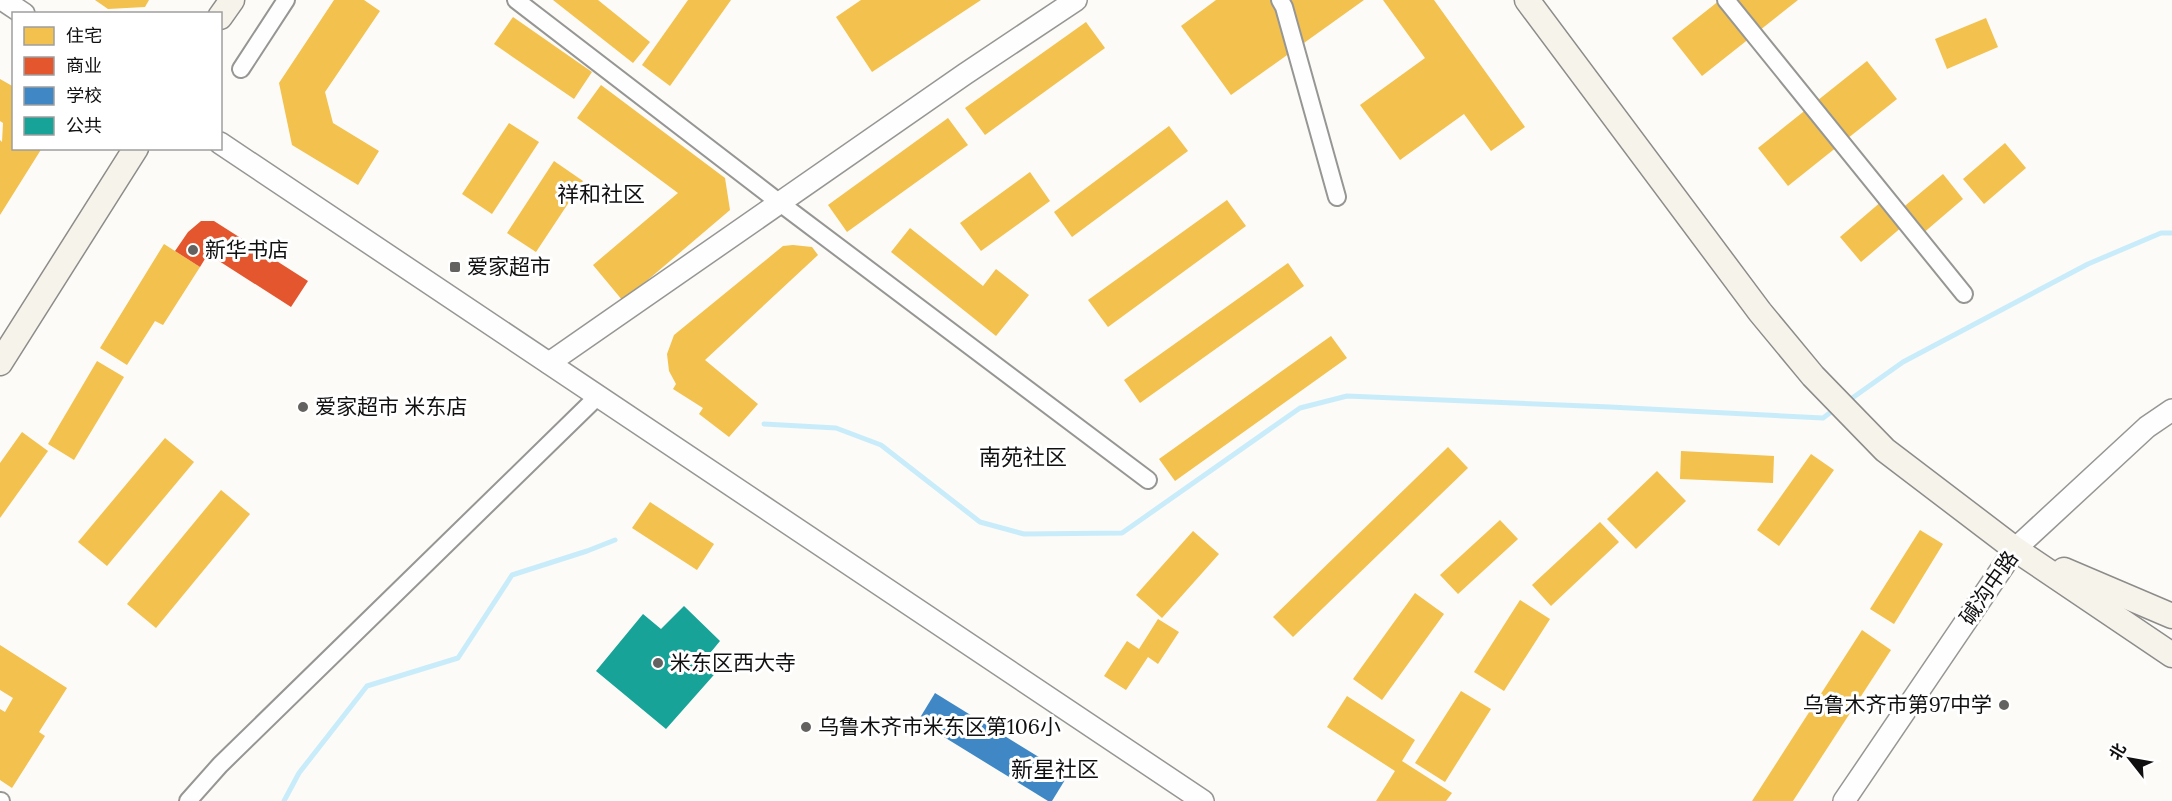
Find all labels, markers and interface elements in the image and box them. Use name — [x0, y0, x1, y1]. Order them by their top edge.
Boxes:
legend — [12, 12, 222, 150]
text: 住宅 — [66, 24, 102, 47]
text: 商业 — [66, 54, 102, 77]
text: 学校 — [66, 84, 102, 107]
text: 公共 — [66, 114, 102, 137]
district label: 祥和社区 — [557, 180, 645, 208]
place label: 新华书店 — [205, 236, 289, 263]
marker: 新华书店 — [186, 243, 200, 257]
place label: 爱家超市 — [467, 253, 551, 280]
marker: 爱家超市 — [448, 260, 462, 274]
place label: 爱家超市 米东店 — [315, 393, 468, 420]
marker: 爱家超市 米东店 — [296, 400, 310, 414]
district label: 南苑社区 — [979, 443, 1067, 471]
street label: 碱沟中路 — [1953, 546, 2024, 630]
place label: 米东区西大寺 — [670, 649, 796, 676]
marker: 米东区西大寺 — [651, 656, 665, 670]
place label: 乌鲁木齐市第97中学 — [1803, 691, 1992, 718]
marker: 乌鲁木齐市第97中学 — [1997, 698, 2011, 712]
place label: 乌鲁木齐市米东区第106小 — [818, 713, 1061, 740]
marker: 乌鲁木齐市米东区第106小 — [799, 720, 813, 734]
north arrow — [2100, 729, 2160, 789]
text: 北 — [2104, 739, 2130, 763]
district label: 新星社区 — [1011, 755, 1099, 783]

